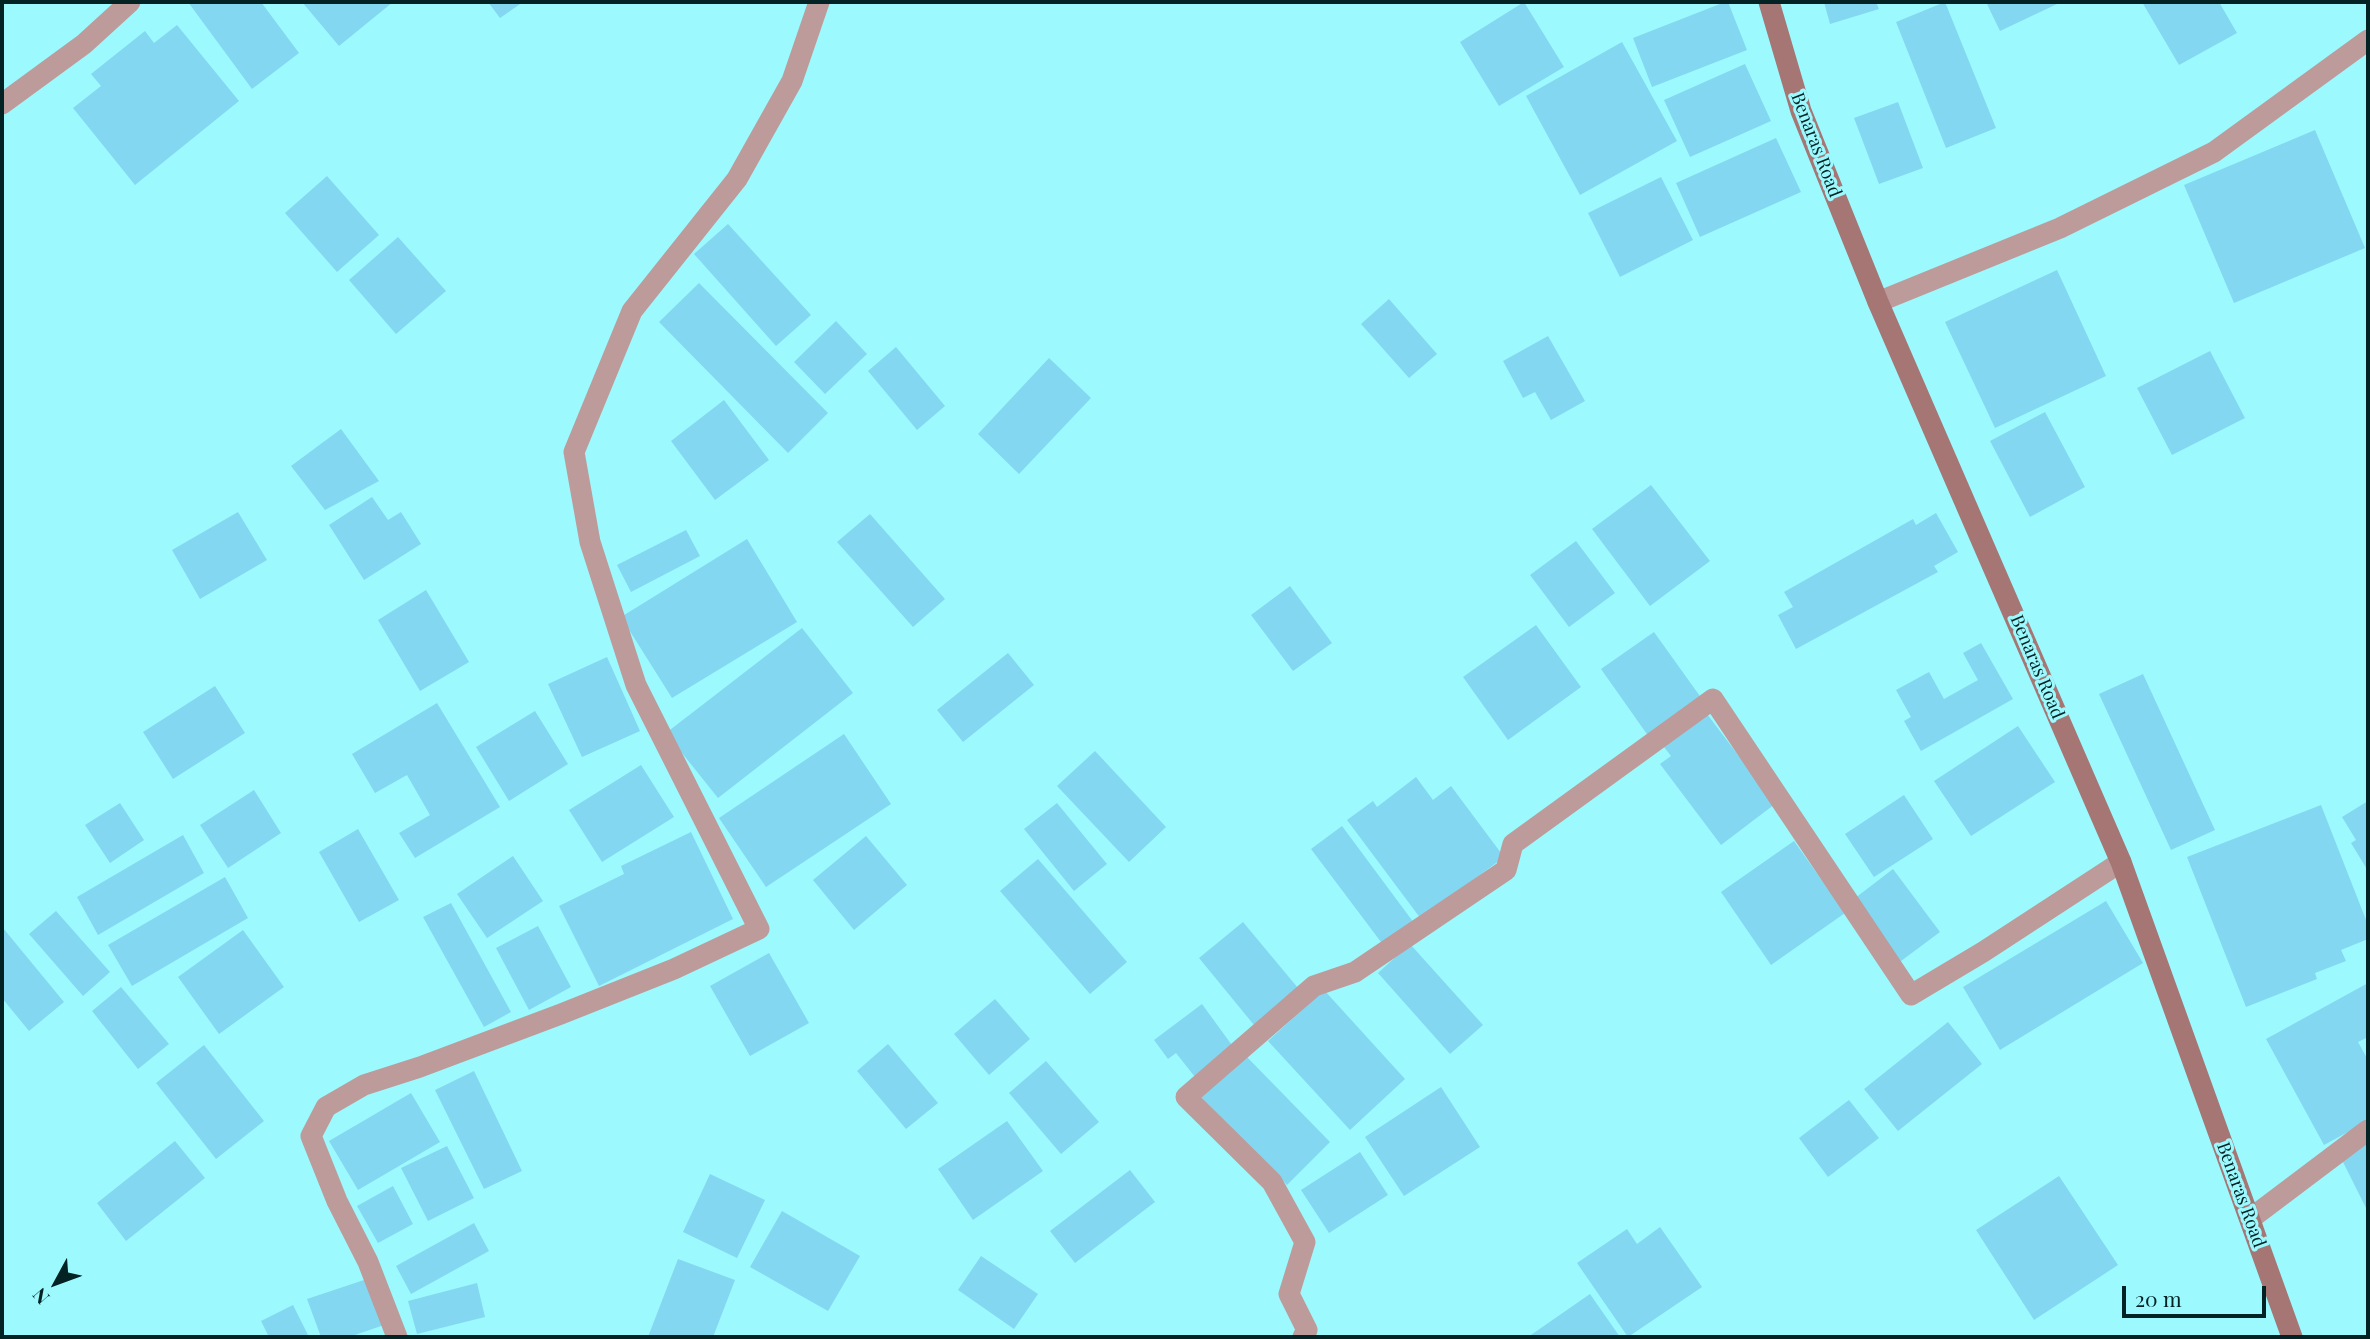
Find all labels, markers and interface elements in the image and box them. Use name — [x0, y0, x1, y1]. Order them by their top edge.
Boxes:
street label: Benaras Road — [1786, 90, 1846, 200]
street label: Benaras Road — [2005, 612, 2069, 722]
street label: Benaras Road — [2212, 1139, 2270, 1251]
north arrow — [21, 1248, 91, 1318]
scale bar — [2125, 1272, 2268, 1316]
text: N — [26, 1283, 54, 1310]
text: 20 m — [2135, 1284, 2182, 1312]

